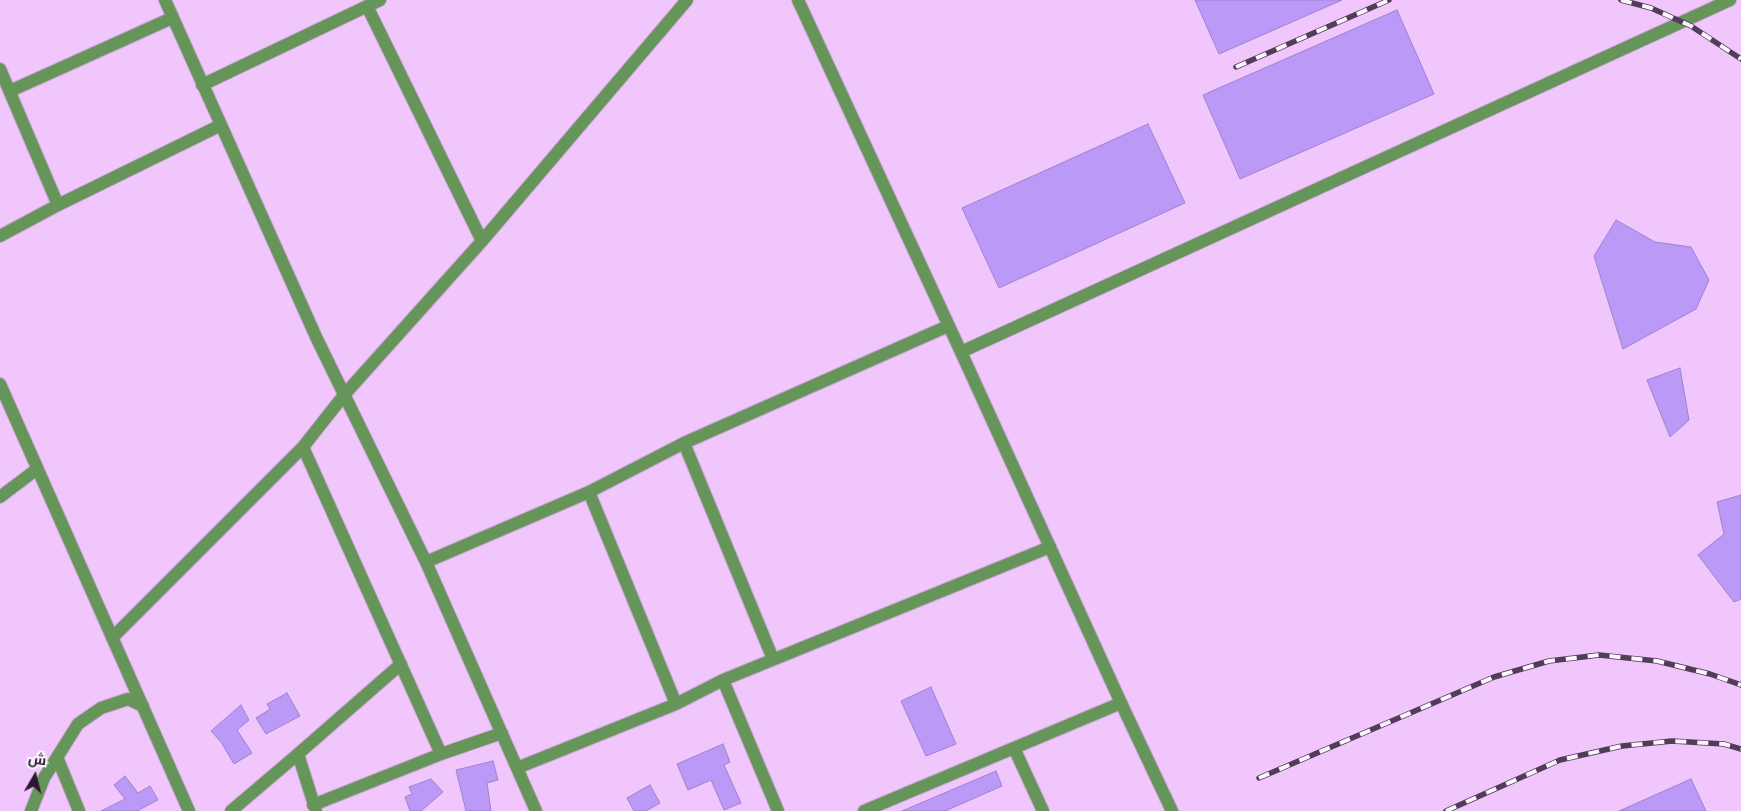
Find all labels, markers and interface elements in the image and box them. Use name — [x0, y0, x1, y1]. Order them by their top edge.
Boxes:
north arrow — [10, 751, 60, 801]
text: ش — [27, 751, 47, 770]

